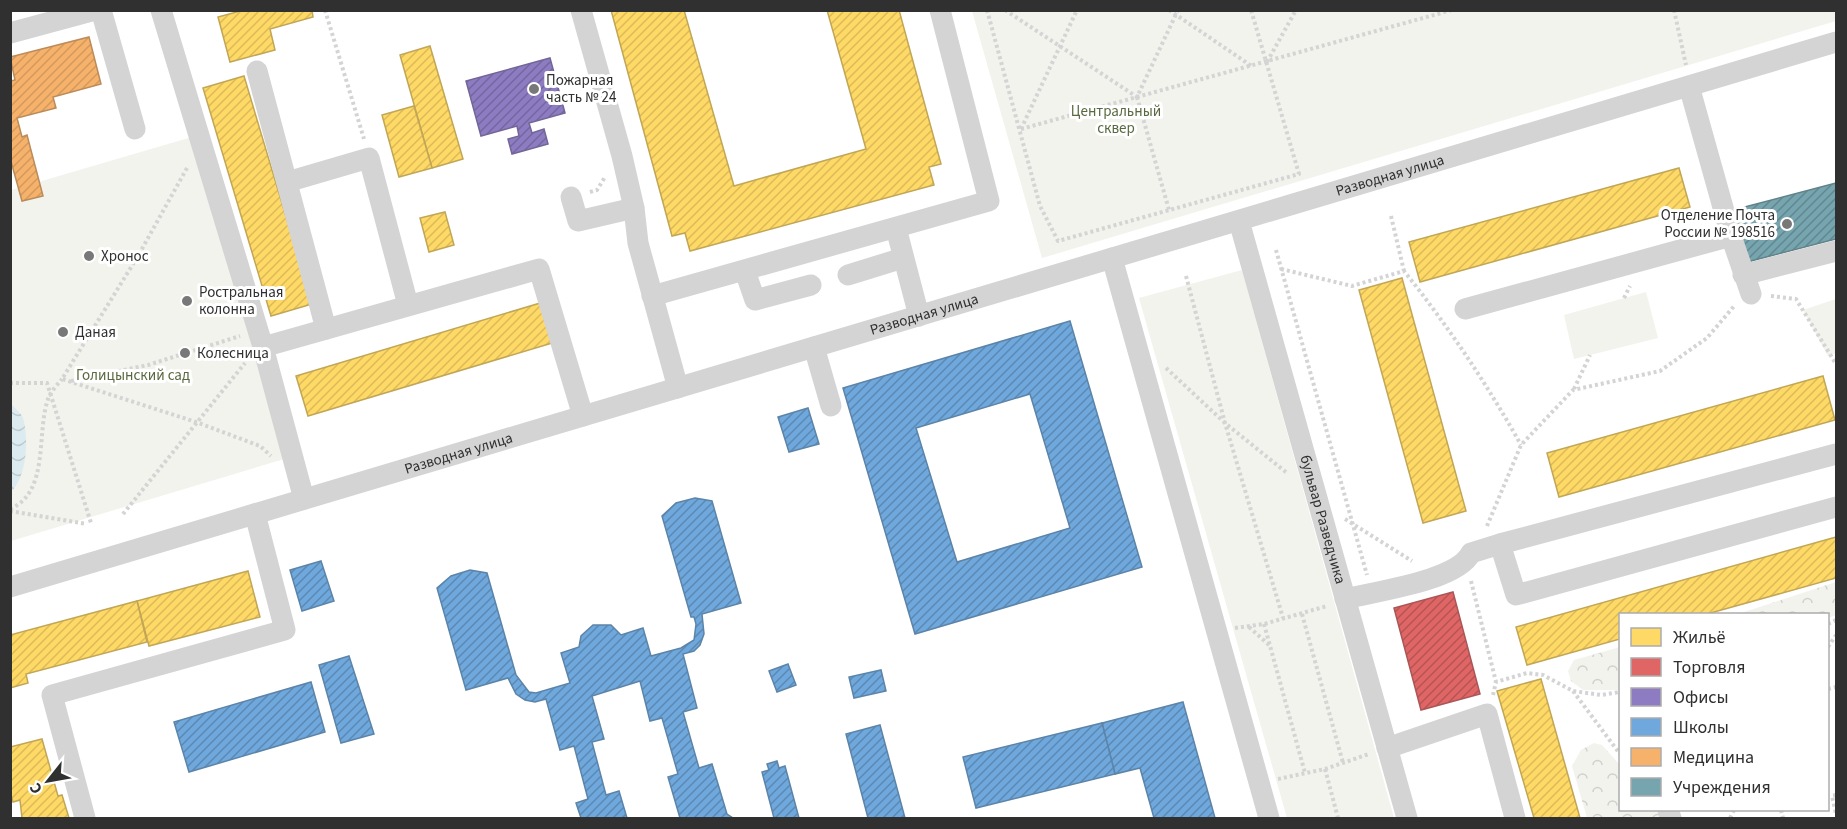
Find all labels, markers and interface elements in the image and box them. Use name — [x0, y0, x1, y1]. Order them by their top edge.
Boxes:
place label: Пожарная часть № 24 — [546, 70, 617, 108]
marker: Пожарная часть № 24 — [527, 82, 541, 96]
park label: Центральный сквер — [1071, 101, 1161, 139]
street label: Разводная улица — [1333, 150, 1447, 202]
place label: Отделение Почта России № 198516 — [1661, 205, 1775, 243]
marker: Отделение Почта России № 198516 — [1780, 217, 1794, 231]
place label: Хронос — [101, 246, 149, 267]
marker: Хронос — [82, 249, 96, 263]
place label: Ростральная колонна — [199, 282, 284, 320]
street label: Разводная улица — [868, 289, 981, 341]
marker: Ростральная колонна — [180, 294, 194, 308]
place label: Даная — [75, 322, 116, 343]
marker: Даная — [56, 325, 70, 339]
place label: Колесница — [197, 343, 269, 364]
marker: Колесница — [178, 346, 192, 360]
park label: Голицынский сад — [76, 365, 190, 386]
street label: Разводная улица — [402, 428, 515, 480]
street label: бульвар Разведчика — [1294, 453, 1351, 586]
legend — [1619, 613, 1829, 811]
text: Жильё — [1673, 625, 1726, 650]
text: Торговля — [1673, 655, 1746, 680]
text: Офисы — [1673, 685, 1729, 710]
text: Школы — [1673, 715, 1729, 740]
text: Медицина — [1673, 745, 1754, 770]
north arrow — [18, 751, 78, 811]
text: Учреждения — [1673, 775, 1771, 800]
text: С — [24, 779, 48, 798]

